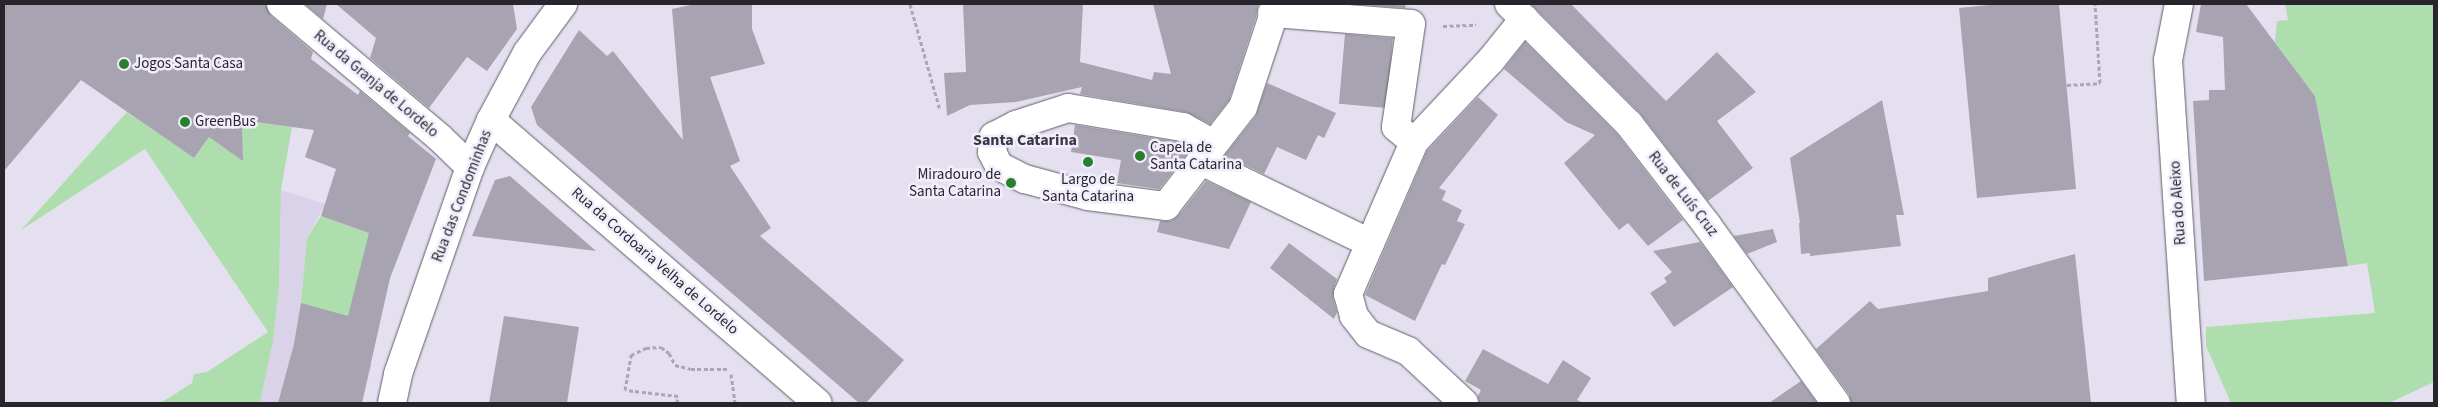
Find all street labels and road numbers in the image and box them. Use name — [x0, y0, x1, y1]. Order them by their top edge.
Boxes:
street label: Rua da Granja de Lordelo — [310, 27, 442, 141]
street label: Rua das Condominhas — [428, 127, 496, 265]
street label: Rua de Luís Cruz — [1644, 148, 1722, 240]
street label: Rua do Aleixo — [2166, 160, 2190, 246]
street label: Rua da Cordoaria Velha de Lordelo — [568, 184, 742, 338]

